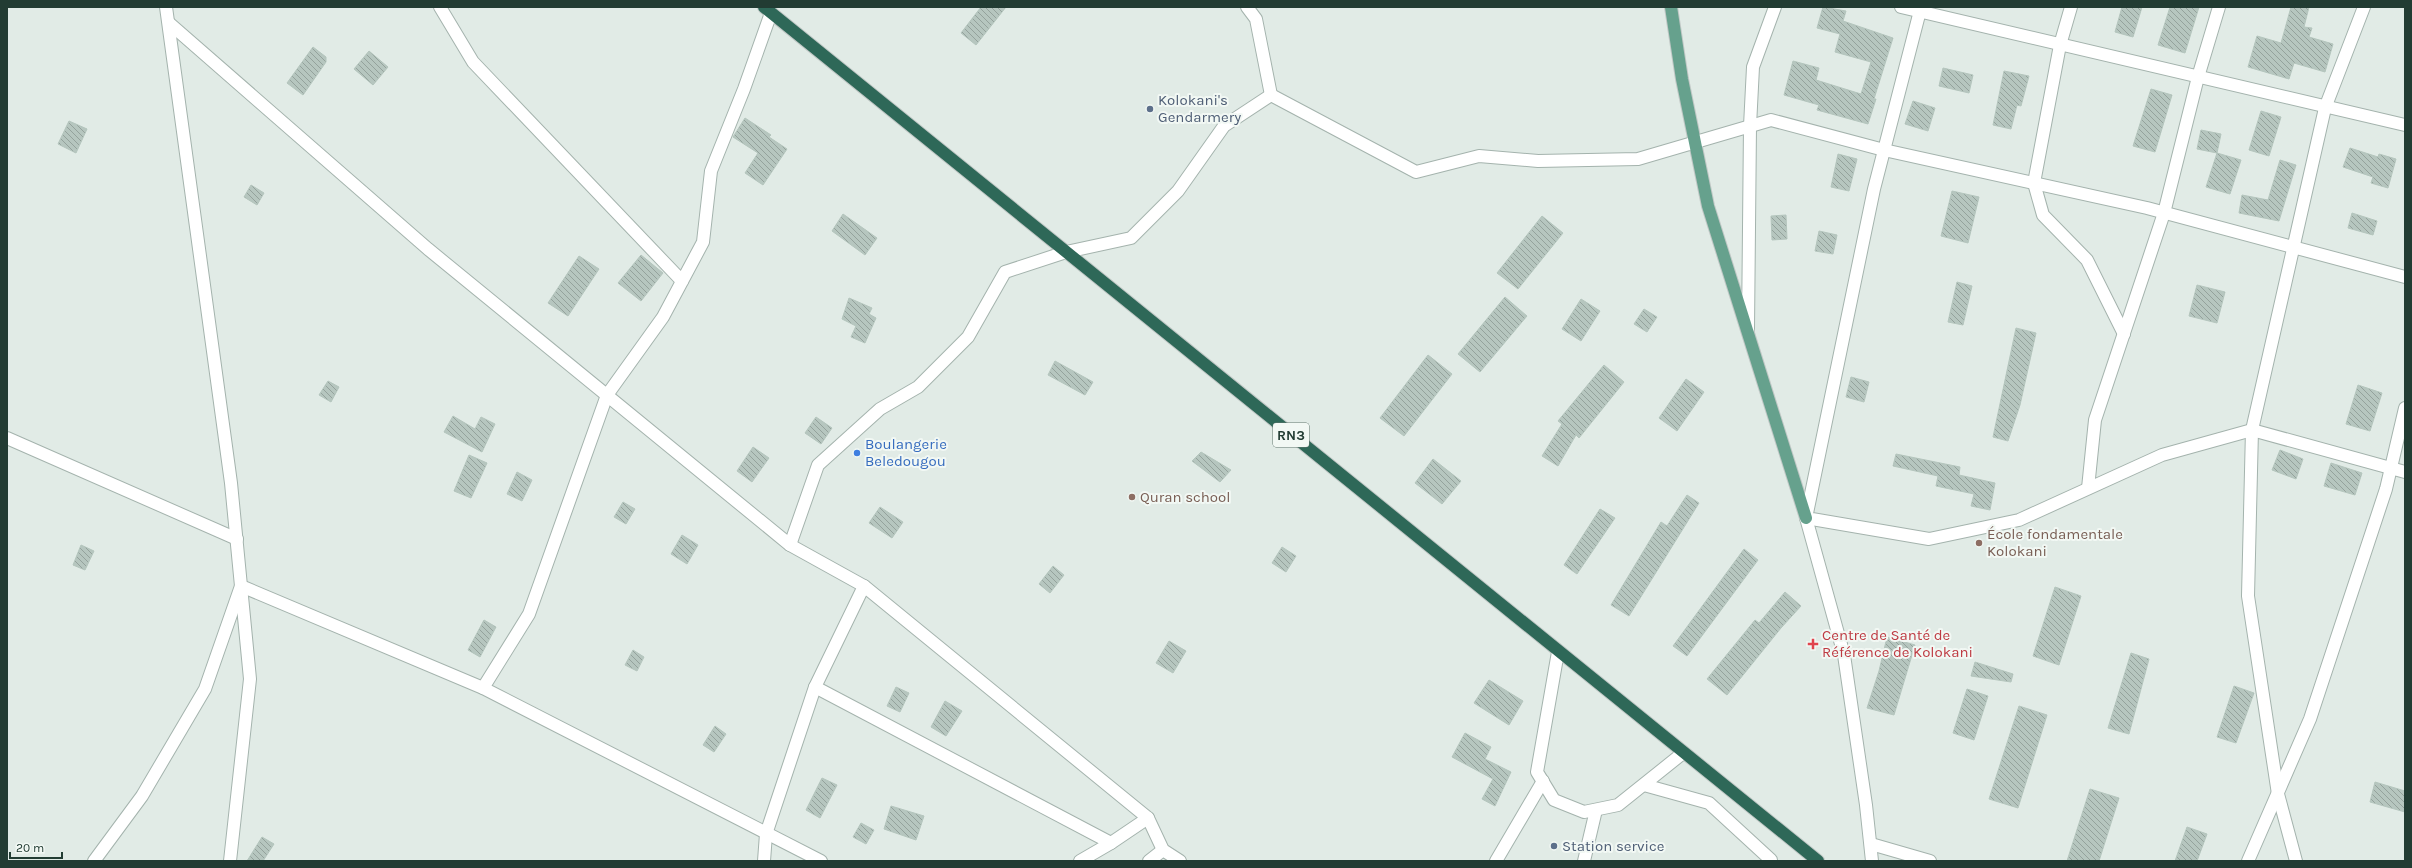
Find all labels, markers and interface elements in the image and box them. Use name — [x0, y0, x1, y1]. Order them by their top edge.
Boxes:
place label: Kolokani's Gendarmery — [1158, 91, 1241, 126]
marker: Kolokani's Gendarmery — [1145, 104, 1155, 114]
road number: RN3 — [1273, 423, 1309, 447]
place label: Boulangerie Beledougou — [865, 435, 947, 470]
marker: Boulangerie Beledougou — [852, 448, 862, 458]
place label: Quran school — [1140, 488, 1230, 506]
marker: Quran school — [1127, 492, 1137, 502]
place label: École fondamentale Kolokani — [1987, 525, 2123, 560]
marker: École fondamentale Kolokani — [1974, 538, 1984, 548]
place label: Centre de Santé de Référence de Kolokani — [1822, 626, 1973, 661]
marker: Centre de Santé de Référence de Kolokani — [1807, 638, 1819, 650]
scale bar — [10, 834, 62, 860]
place label: Station service — [1562, 837, 1664, 855]
text: 20 m — [16, 841, 44, 855]
marker: Station service — [1549, 841, 1559, 851]

